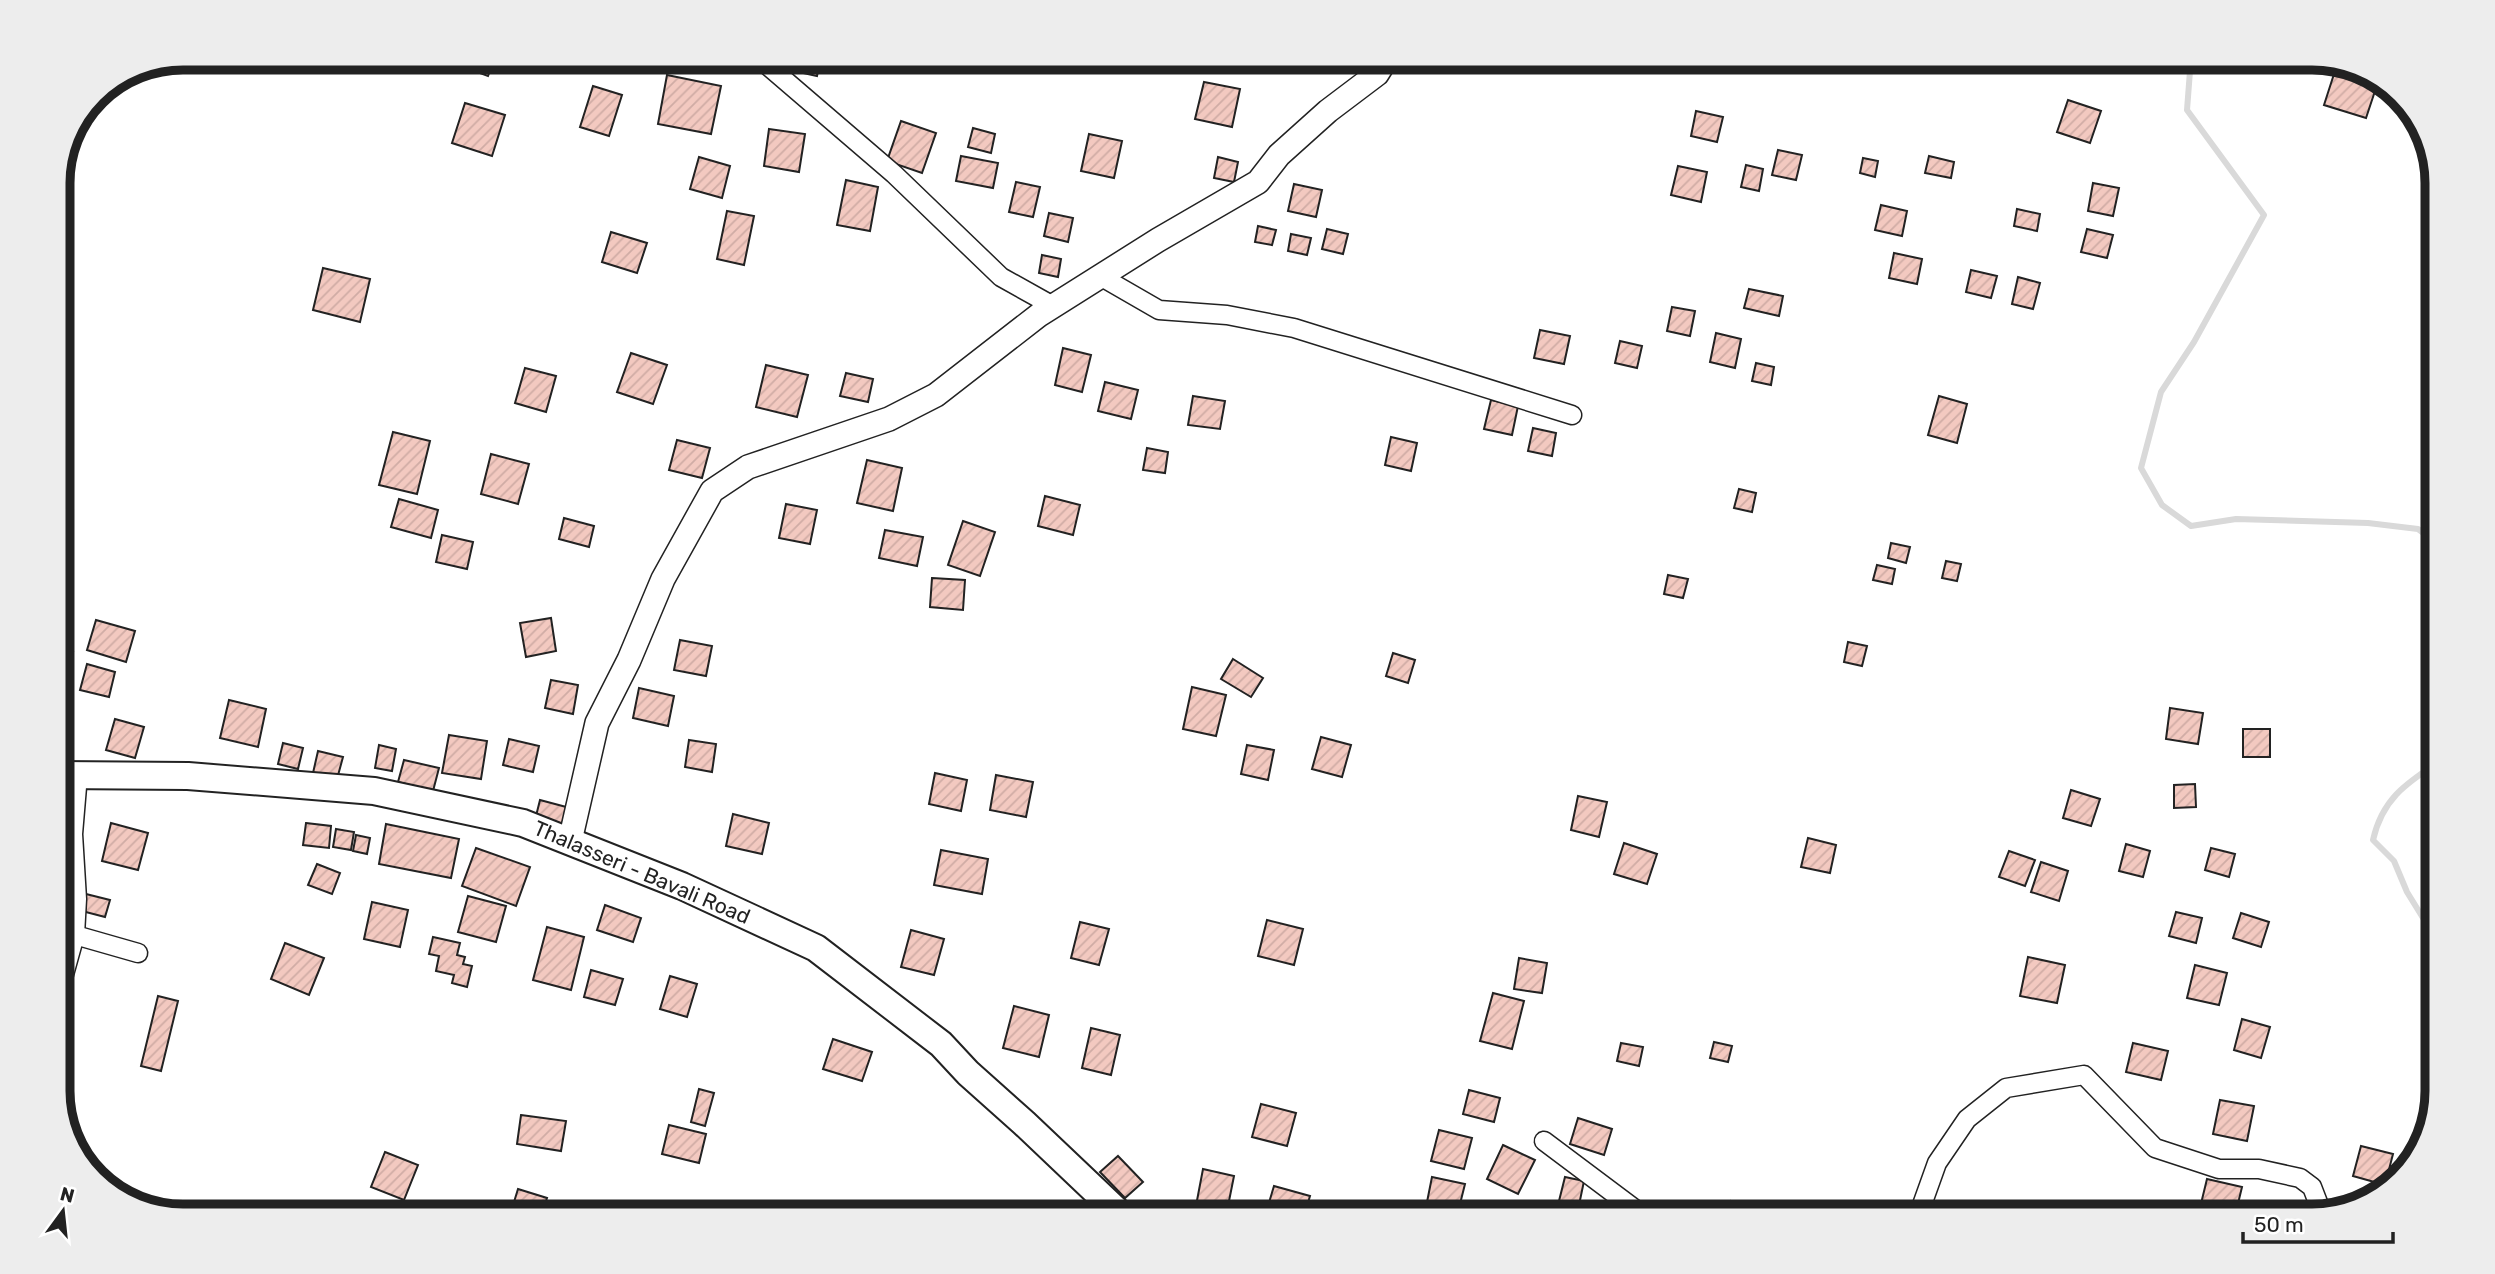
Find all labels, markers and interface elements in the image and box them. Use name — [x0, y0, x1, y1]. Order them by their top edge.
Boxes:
street label: Thalasseri - Bavali Road — [530, 815, 754, 929]
north arrow — [28, 1176, 98, 1246]
text: N — [58, 1182, 77, 1208]
scale bar — [2243, 1200, 2394, 1244]
text: 50 m — [2254, 1212, 2304, 1237]

